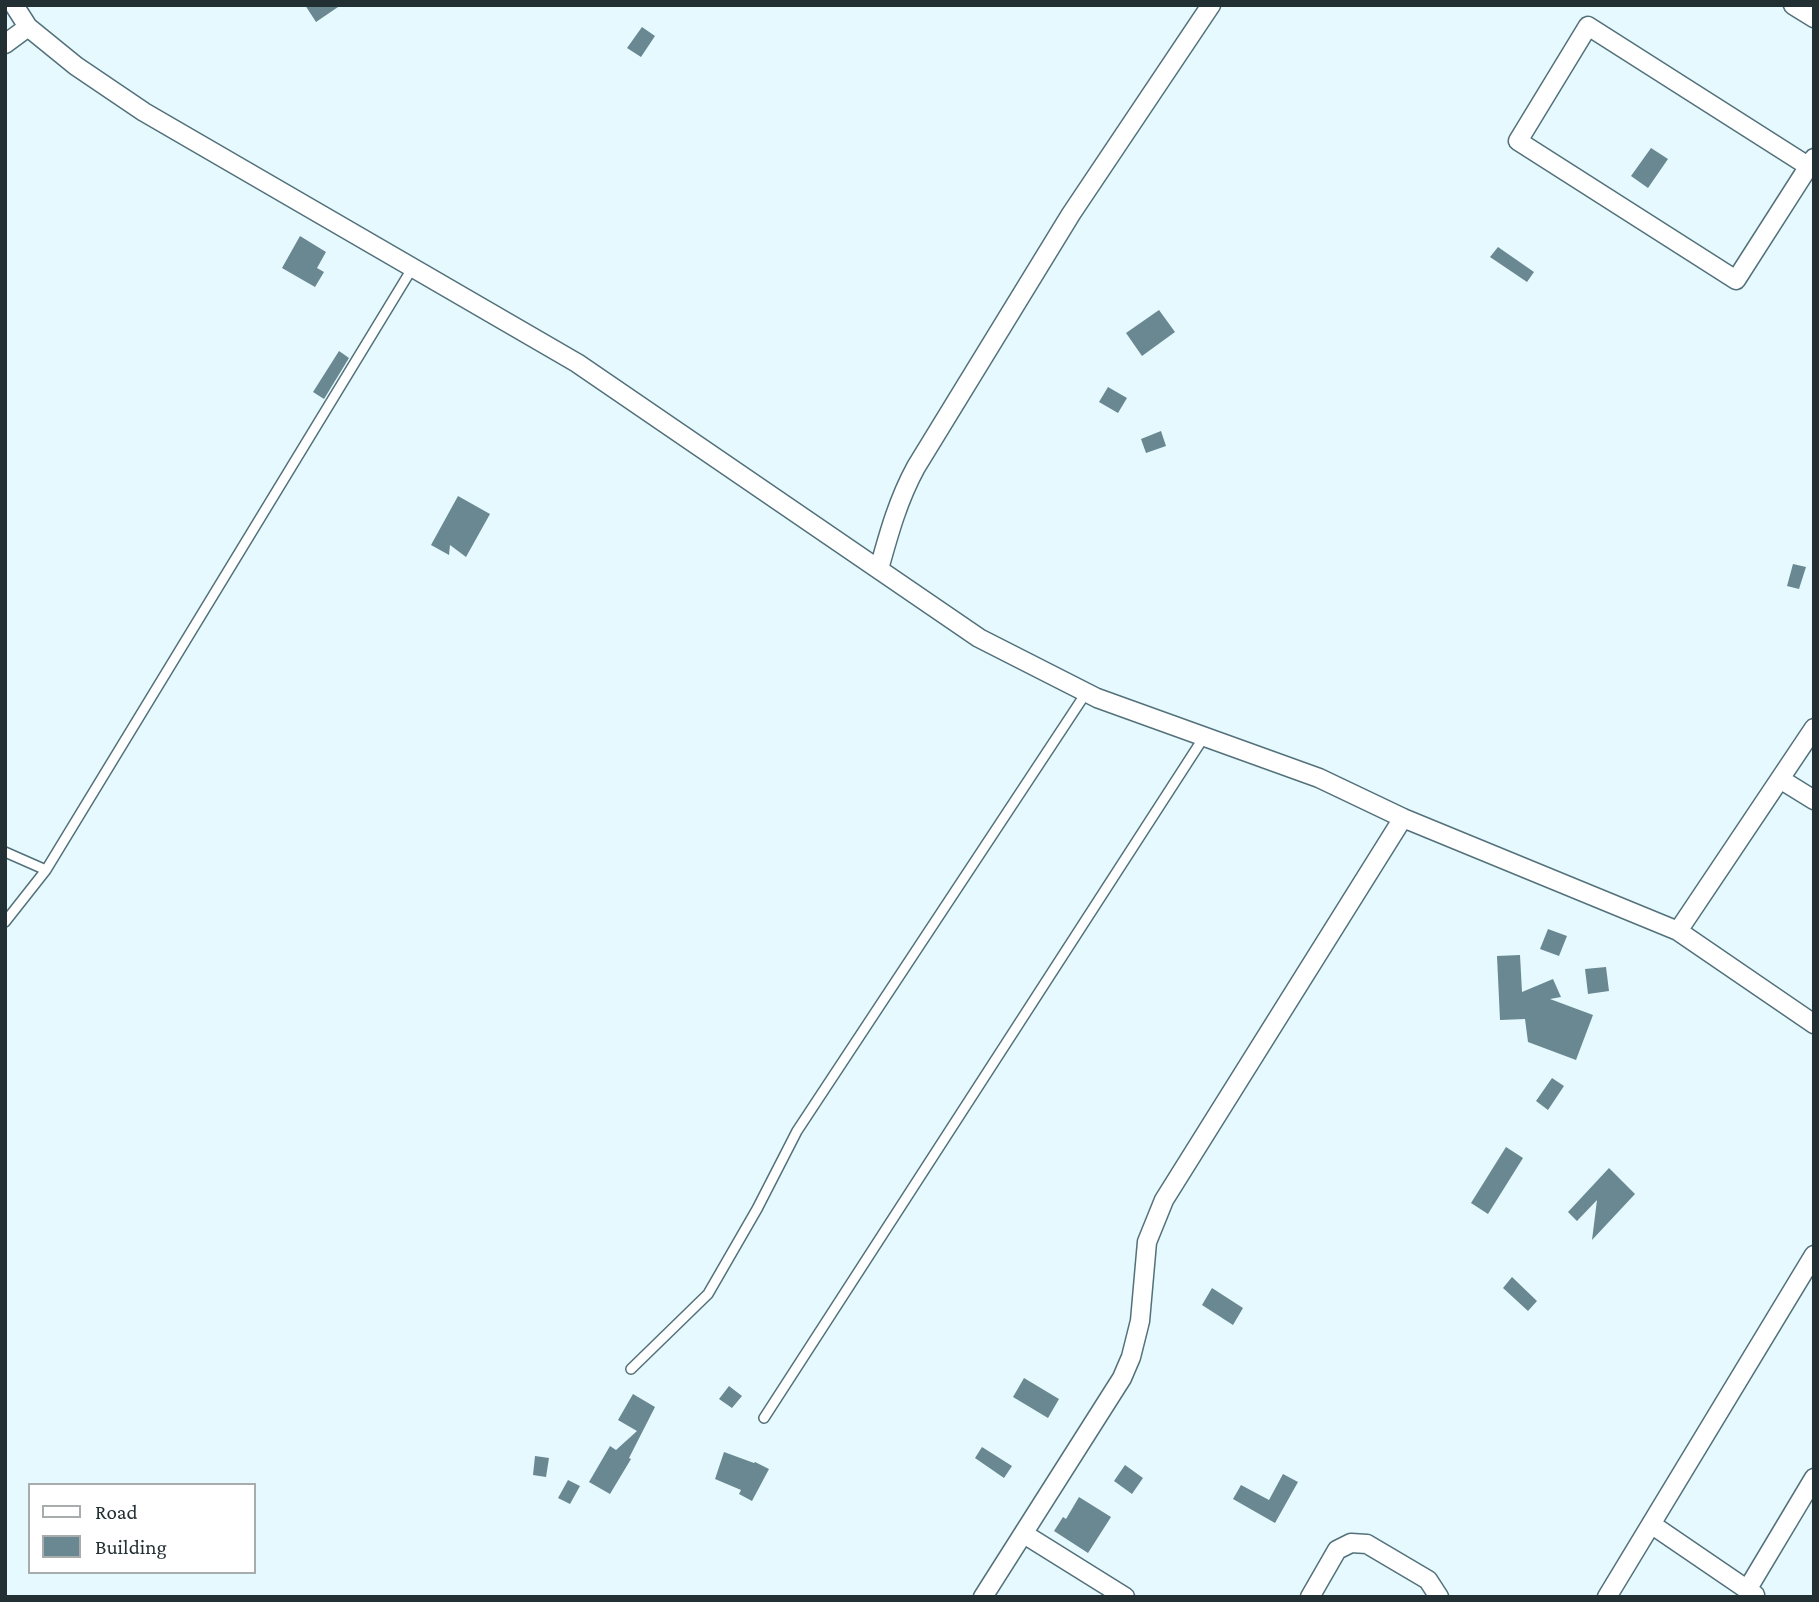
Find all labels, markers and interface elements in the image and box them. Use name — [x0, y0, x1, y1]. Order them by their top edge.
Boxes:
legend — [28, 1483, 256, 1574]
text: Road — [95, 1500, 138, 1524]
text: Building — [95, 1535, 167, 1559]

